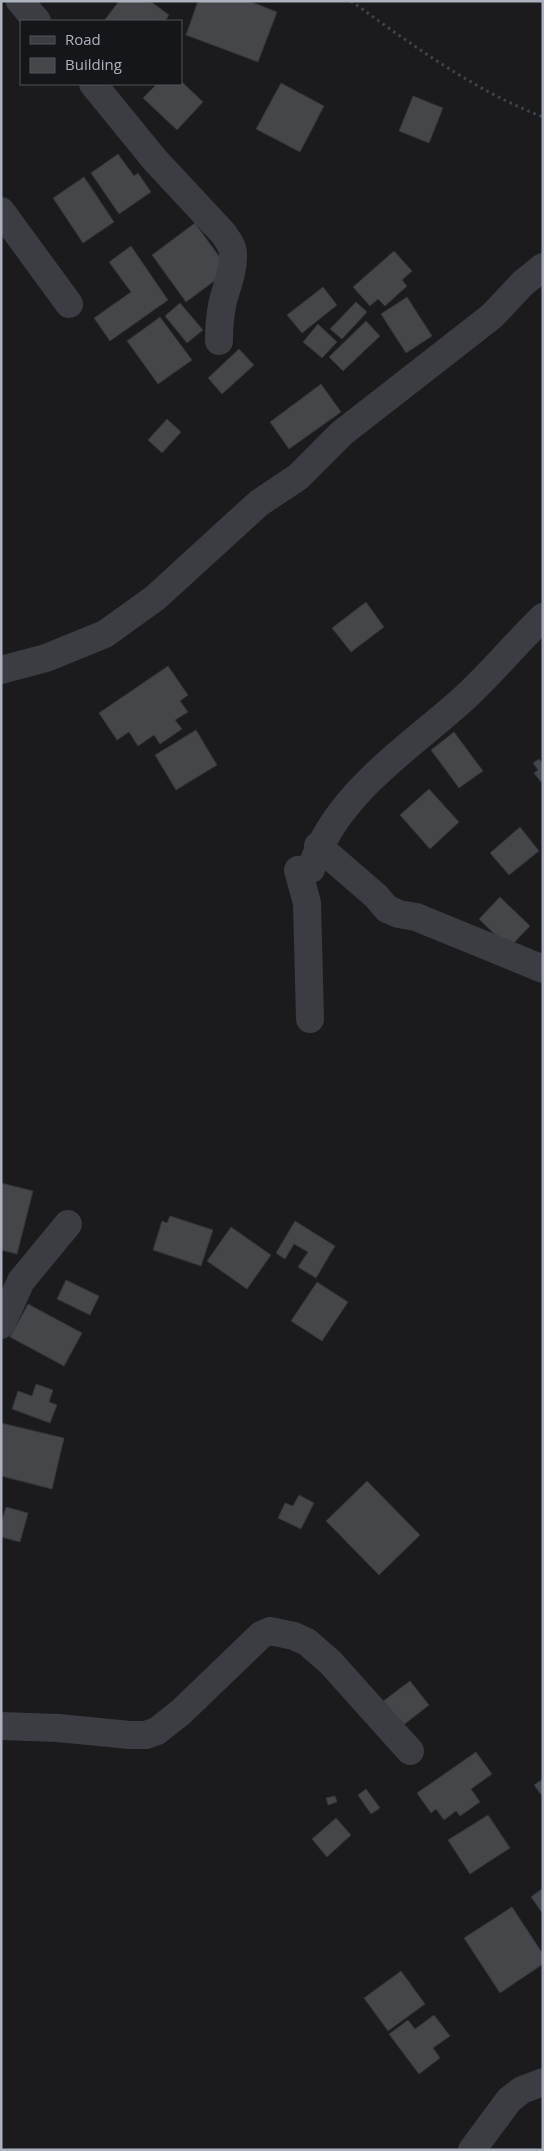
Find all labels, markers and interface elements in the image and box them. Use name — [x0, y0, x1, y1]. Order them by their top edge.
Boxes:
legend — [20, 20, 182, 85]
text: Road — [65, 29, 101, 49]
text: Building — [65, 54, 122, 74]

